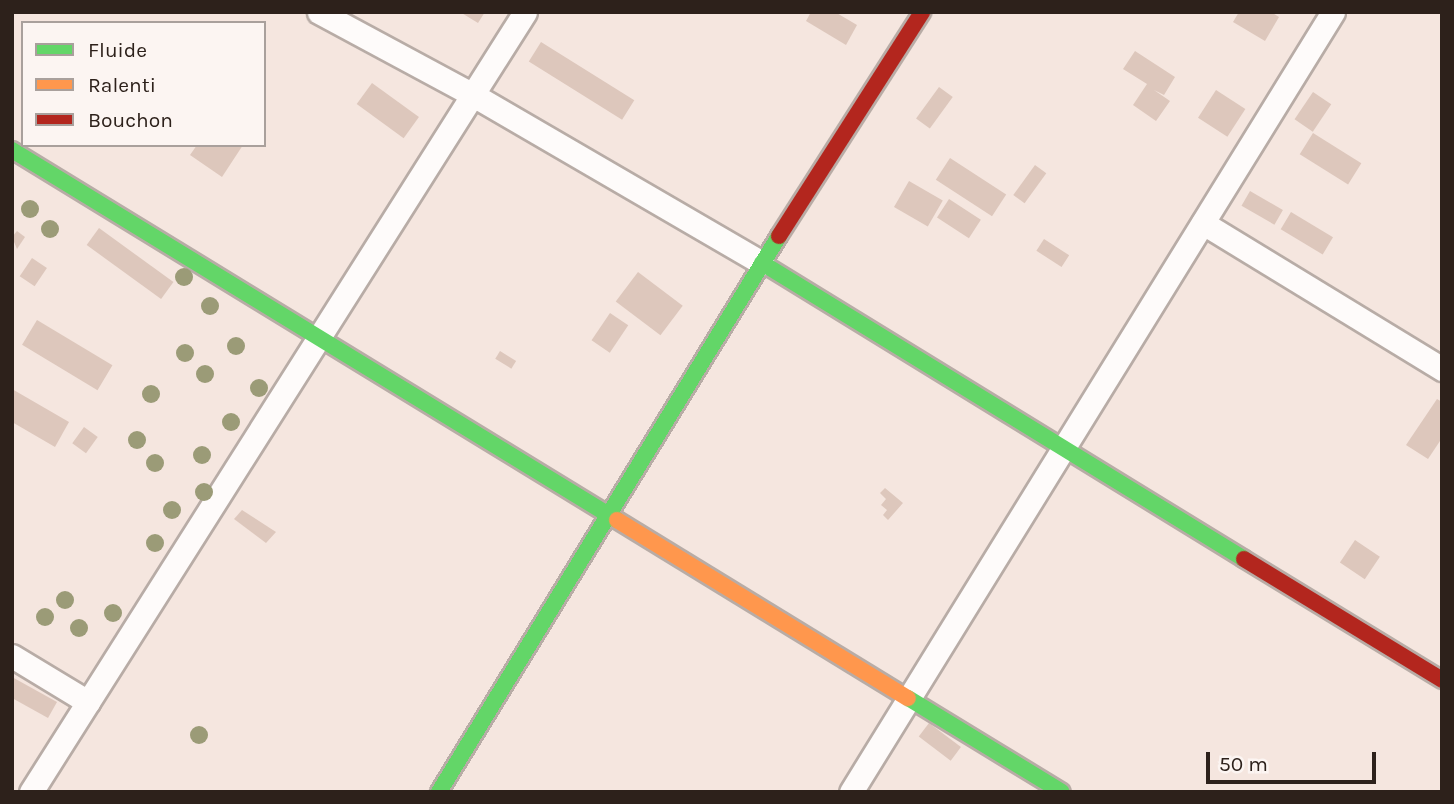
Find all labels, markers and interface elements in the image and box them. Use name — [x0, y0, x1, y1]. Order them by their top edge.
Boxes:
legend — [21, 21, 266, 147]
text: Fluide — [88, 38, 147, 62]
text: Ralenti — [88, 73, 156, 97]
text: Bouchon — [88, 108, 173, 132]
scale bar — [1209, 738, 1379, 782]
text: 50 m — [1219, 752, 1268, 776]

